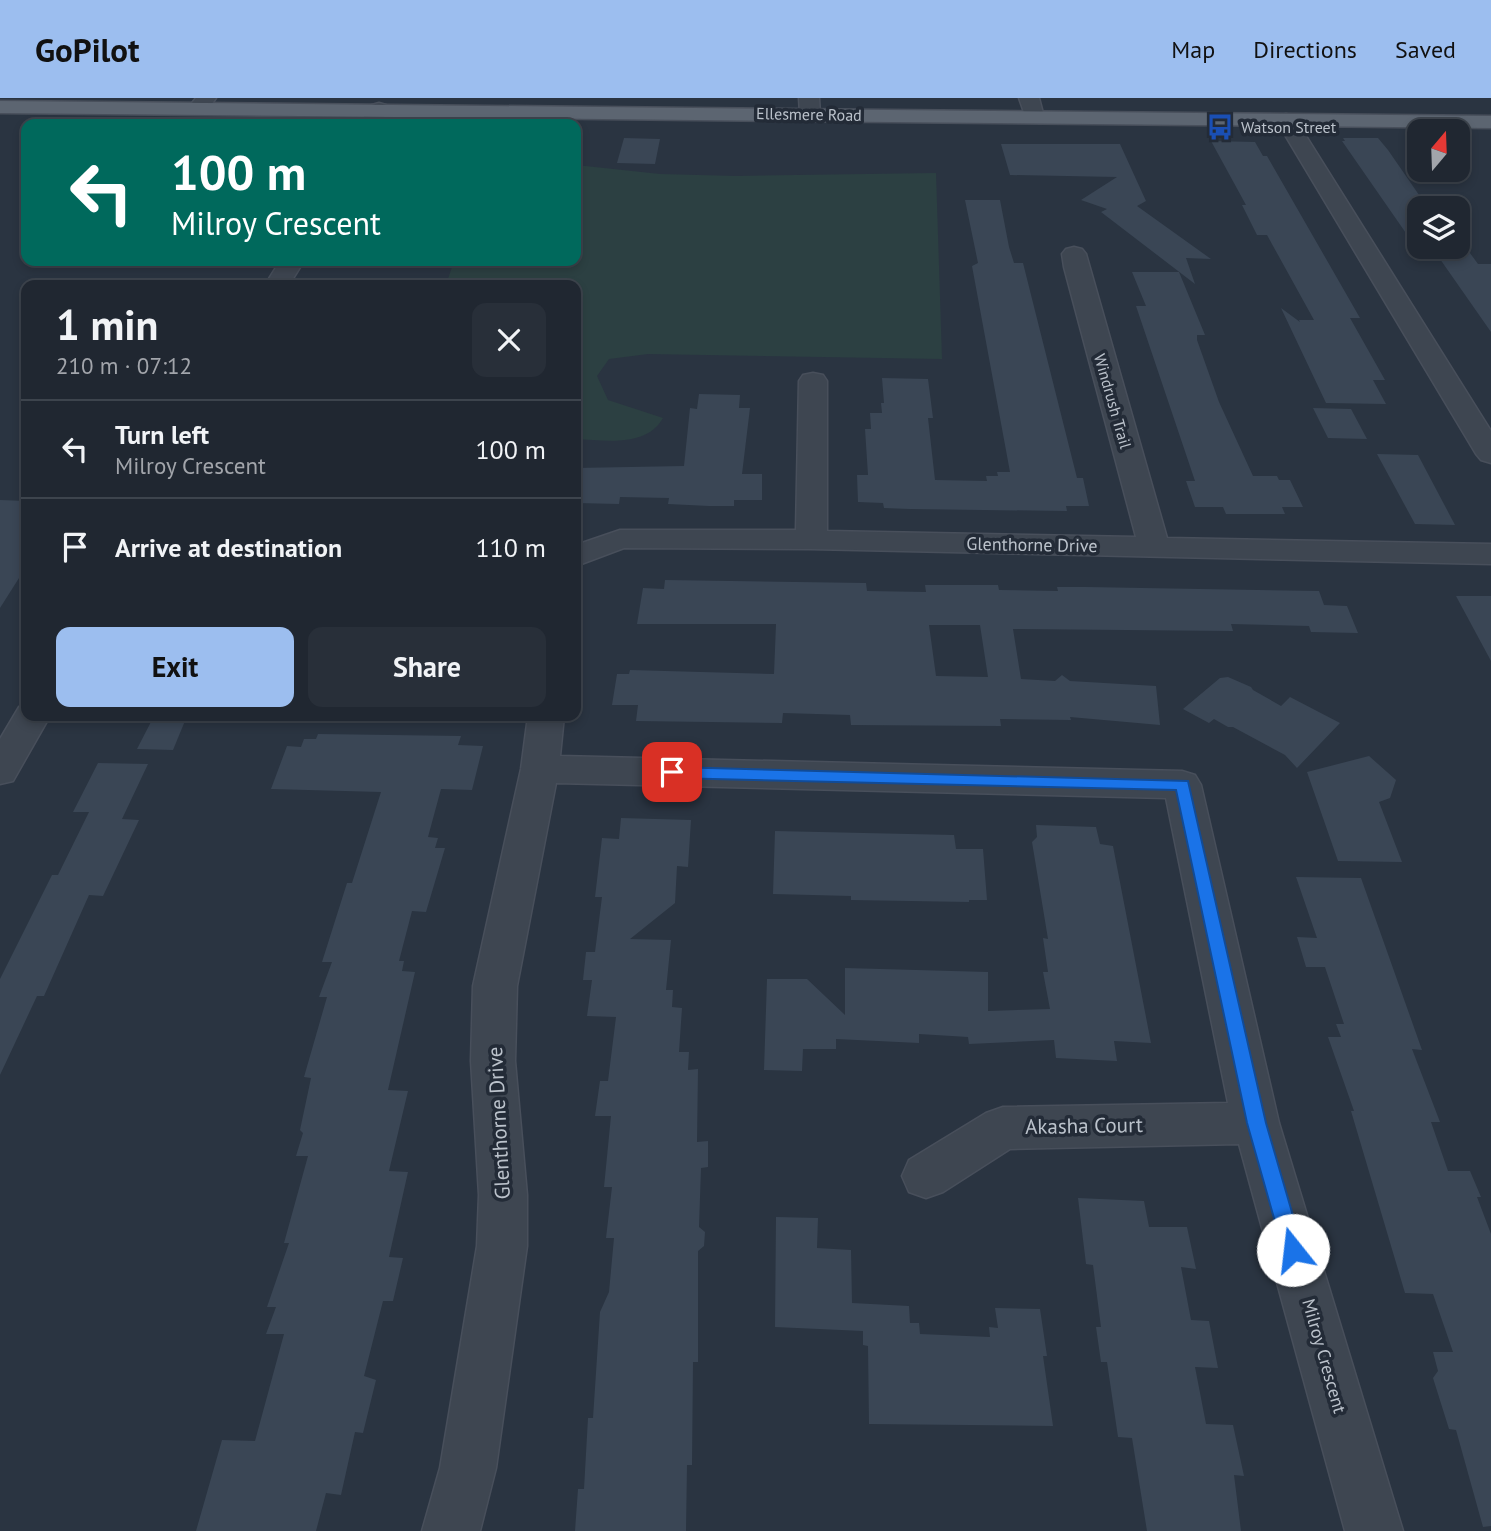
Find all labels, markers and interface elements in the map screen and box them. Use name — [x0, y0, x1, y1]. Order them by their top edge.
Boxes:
text: GoPilot — [35, 28, 140, 71]
text: Map — [1171, 34, 1215, 65]
text: Directions — [1253, 34, 1357, 65]
text: Saved — [1395, 34, 1456, 65]
street label: Ellesmere Road — [756, 103, 862, 125]
bus stop icon: Watson Street — [1205, 112, 1235, 142]
place label: Watson Street — [1241, 117, 1337, 137]
north arrow — [1407, 119, 1470, 182]
map controls — [1407, 119, 1470, 259]
text: 100 m — [171, 140, 306, 204]
icon: left — [56, 147, 147, 238]
button: layers — [1407, 196, 1470, 259]
text: Milroy Crescent — [171, 202, 381, 244]
text: 1 min — [56, 297, 158, 352]
button: close — [472, 303, 546, 377]
text: 210 m · 07:12 — [56, 351, 192, 380]
street label: Windrush Trail — [1090, 351, 1136, 451]
text: Turn left — [115, 418, 209, 451]
icon: left — [56, 430, 94, 468]
text: 100 m — [475, 433, 546, 466]
text: Milroy Crescent — [115, 451, 266, 480]
icon: arrive — [56, 528, 94, 566]
text: Arrive at destination — [115, 531, 342, 564]
text: 110 m — [475, 531, 546, 564]
street label: Glenthorne Drive — [966, 532, 1098, 557]
button: Exit — [56, 627, 294, 707]
button: Share — [308, 627, 546, 707]
pin — [642, 742, 702, 802]
icon: arrive — [653, 753, 691, 791]
street label: Glenthorne Drive — [481, 1046, 516, 1200]
street label: Akasha Court — [1025, 1111, 1143, 1140]
position arrow — [1256, 1213, 1330, 1287]
street label: Milroy Crescent — [1297, 1296, 1352, 1416]

